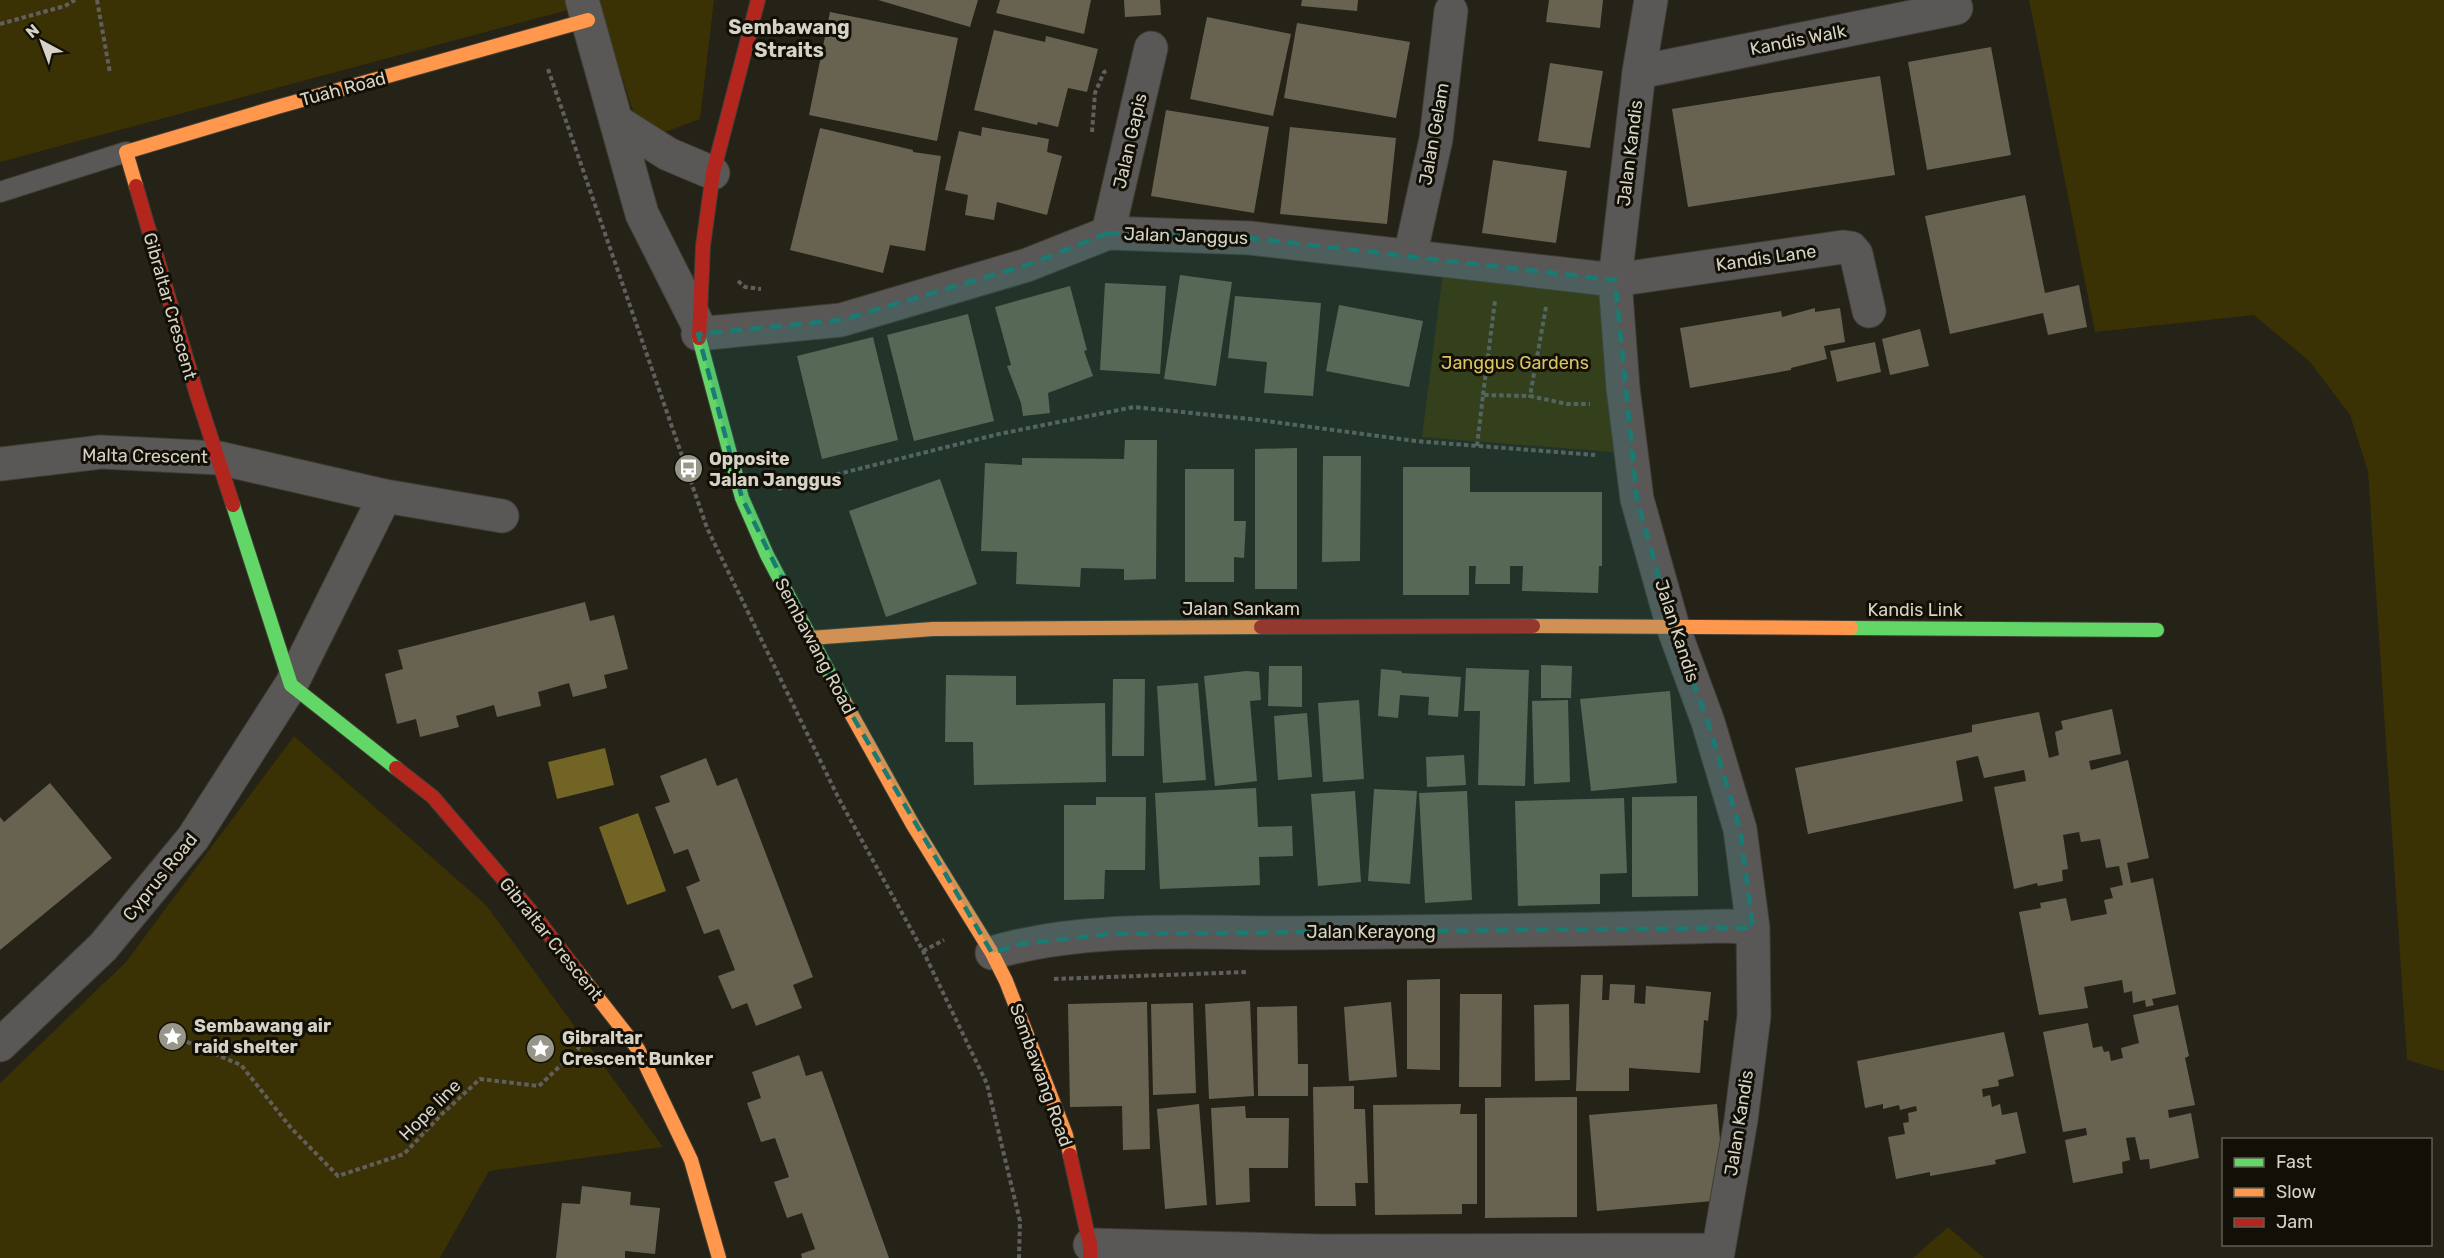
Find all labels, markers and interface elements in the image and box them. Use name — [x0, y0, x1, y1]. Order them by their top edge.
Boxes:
north arrow — [12, 12, 72, 72]
district label: Sembawang Straits — [728, 15, 850, 62]
text: N — [22, 20, 43, 42]
street label: Kandis Walk — [1748, 20, 1849, 60]
street label: Tuah Road — [298, 67, 388, 111]
street label: Jalan Gelam — [1414, 81, 1454, 187]
street label: Jalan Gapis — [1108, 91, 1152, 191]
street label: Jalan Kandis — [1613, 99, 1647, 207]
street label: Jalan Janggus — [1123, 223, 1249, 249]
street label: Gibraltar Crescent — [138, 230, 202, 382]
street label: Kandis Lane — [1714, 240, 1818, 276]
park label: Janggus Gardens — [1441, 352, 1589, 374]
street label: Malta Crescent — [82, 444, 208, 468]
place label: Opposite Jalan Janggus — [709, 448, 841, 491]
bus stop icon: Opposite Jalan Janggus — [672, 453, 704, 485]
street label: Sembawang Road — [770, 574, 860, 718]
street label: Jalan Kandis — [1650, 577, 1704, 685]
street label: Jalan Sankam — [1182, 598, 1300, 620]
street label: Kandis Link — [1868, 599, 1963, 621]
street label: Cyprus Road — [118, 829, 202, 925]
street label: Gibraltar Crescent — [495, 873, 607, 1005]
street label: Jalan Kerayong — [1306, 921, 1436, 943]
street label: Sembawang Road — [1005, 1000, 1077, 1150]
place label: Sembawang air raid shelter — [194, 1015, 331, 1058]
place icon: Sembawang air raid shelter — [157, 1020, 189, 1052]
place label: Gibraltar Crescent Bunker — [562, 1027, 713, 1070]
place icon: Gibraltar Crescent Bunker — [525, 1032, 557, 1064]
street label: Jalan Kandis — [1720, 1069, 1758, 1177]
street label: Hope line — [395, 1075, 465, 1145]
legend — [2222, 1138, 2432, 1246]
text: Fast — [2276, 1151, 2312, 1173]
text: Slow — [2276, 1181, 2316, 1203]
text: Jam — [2276, 1211, 2313, 1233]

